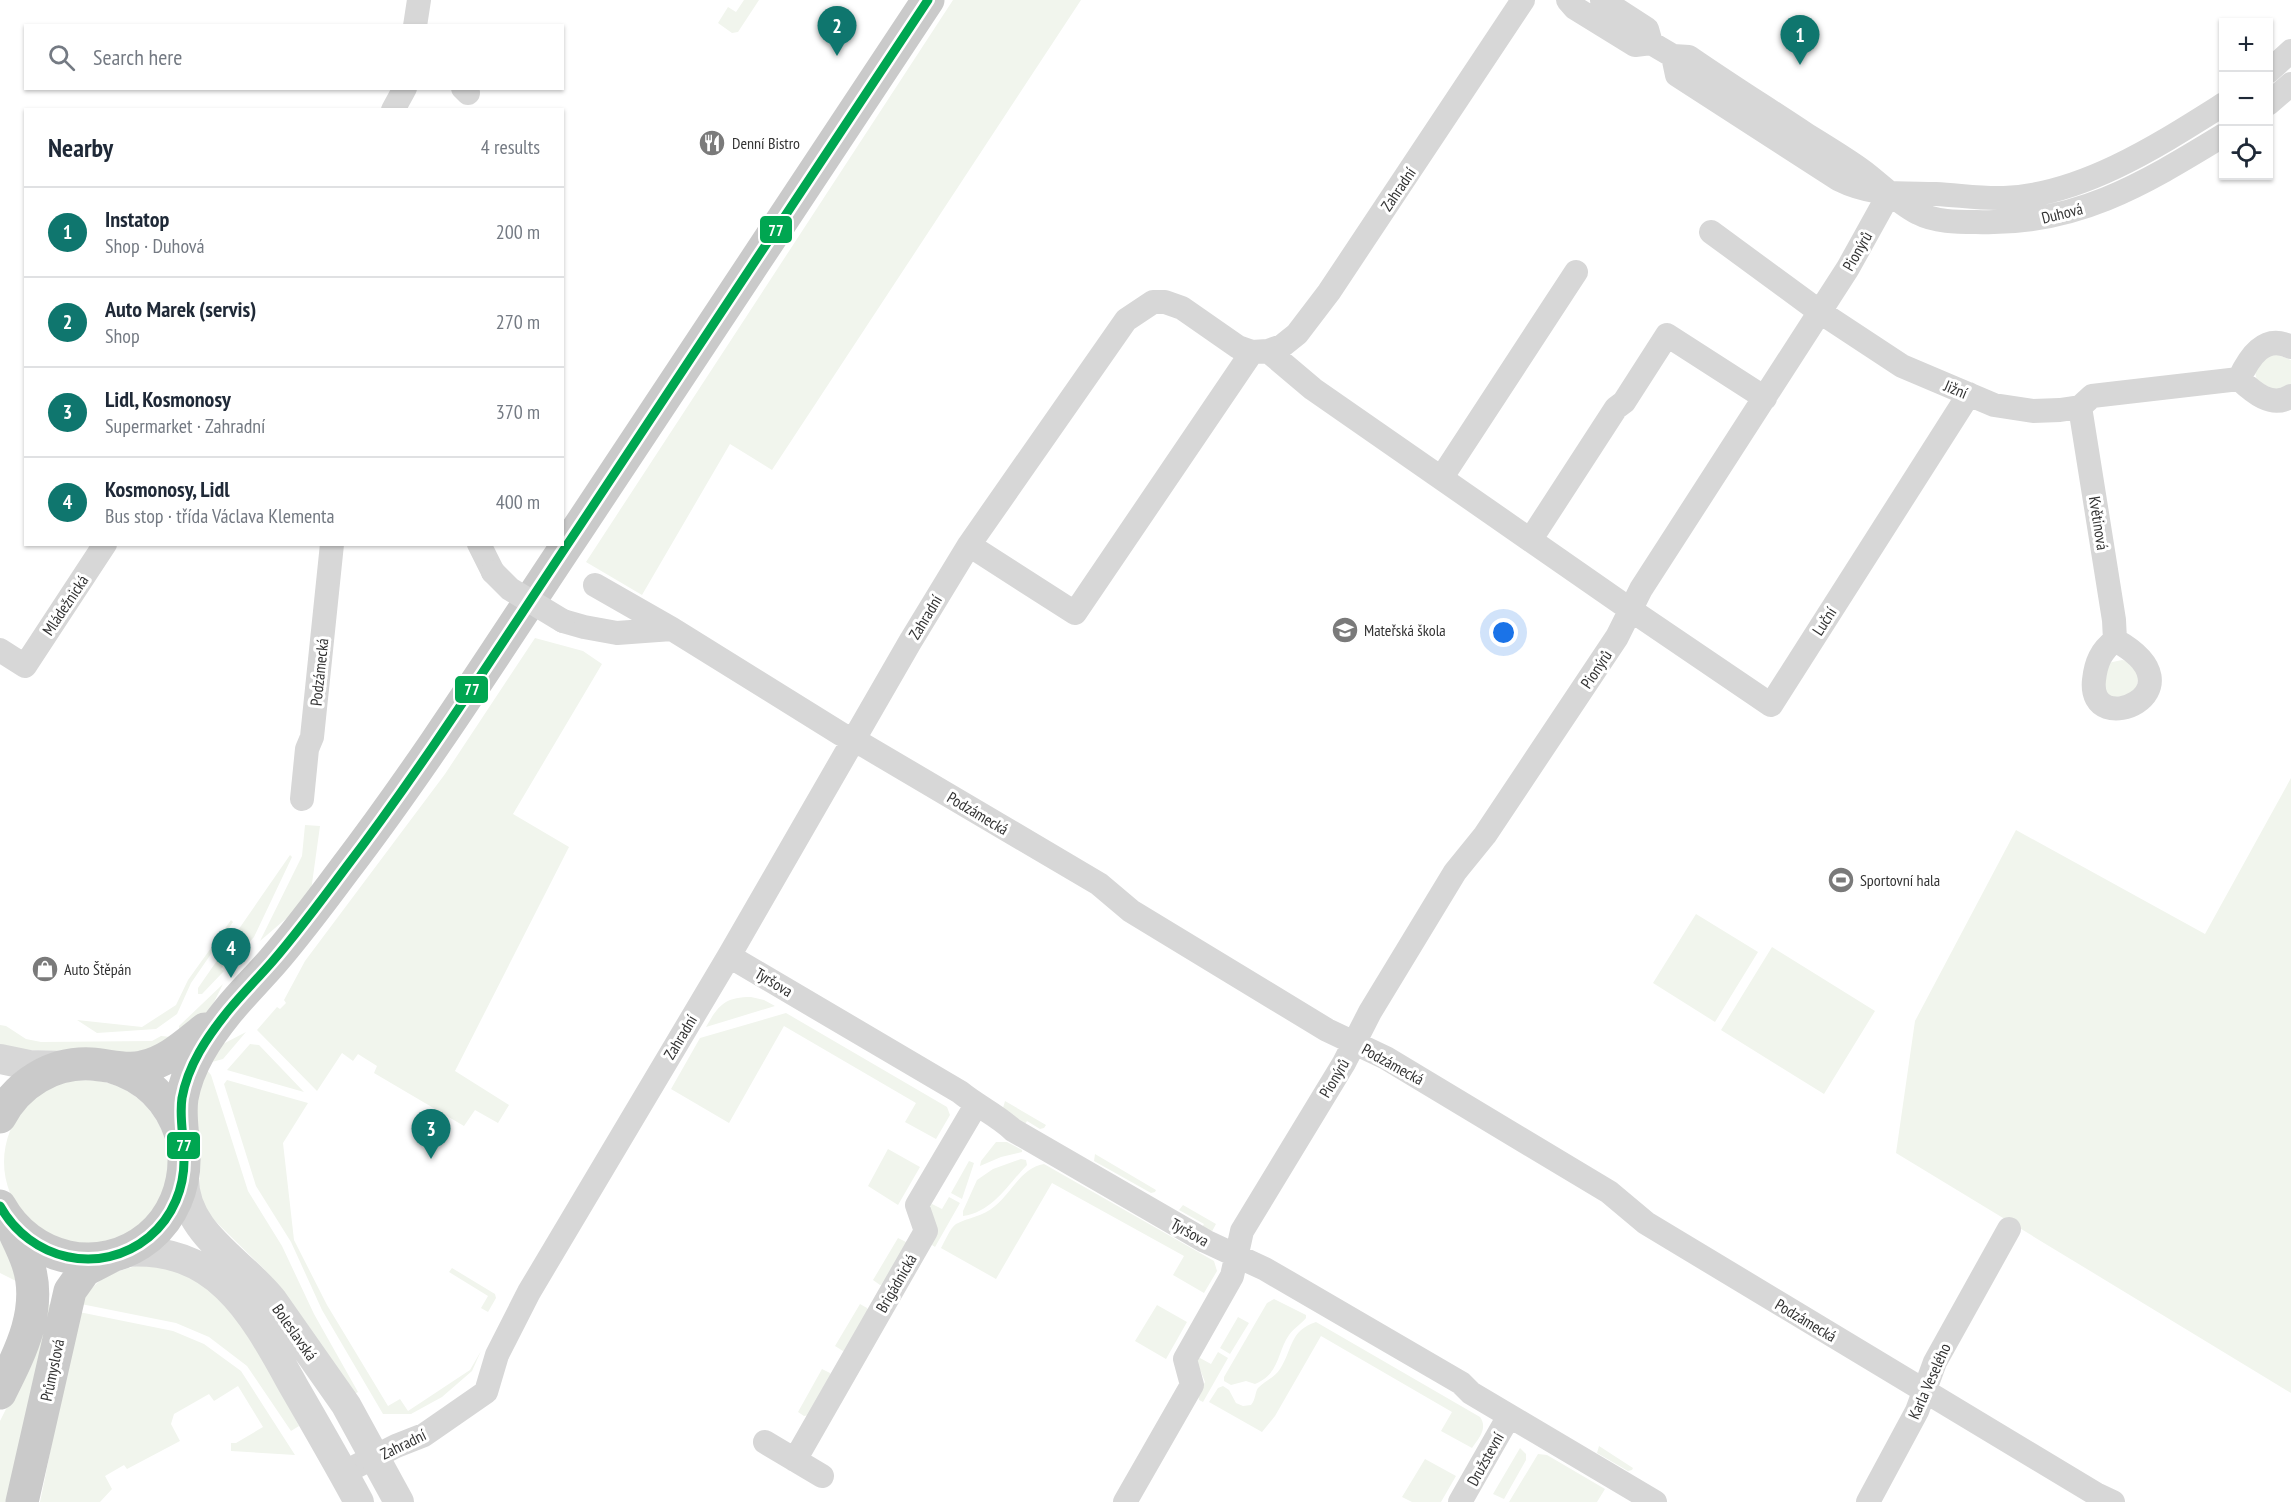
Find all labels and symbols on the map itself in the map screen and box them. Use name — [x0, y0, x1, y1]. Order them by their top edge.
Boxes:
pin: 2 — [818, 7, 856, 56]
pin: 1 — [1780, 16, 1820, 65]
restaurant icon: Denní Bistro — [697, 128, 727, 158]
place label: Denní Bistro — [732, 133, 800, 153]
street label: Zahradní — [1376, 163, 1420, 215]
street label: Duhová — [2039, 198, 2085, 228]
line badge: 77 — [759, 215, 793, 244]
text: 77 — [768, 220, 784, 240]
street label: Pionýrů — [1838, 228, 1876, 274]
street label: Jižní — [1940, 375, 1971, 403]
street label: Květinová — [2085, 495, 2113, 551]
street label: Mládežnická — [38, 571, 92, 639]
street label: Zahradní — [904, 591, 946, 643]
street label: Luční — [1808, 603, 1841, 639]
school or university icon: Mateřská škola — [1330, 615, 1360, 645]
your location — [1489, 618, 1518, 647]
place label: Mateřská škola — [1364, 620, 1446, 640]
street label: Podzámecká — [306, 637, 332, 707]
street label: Pionýrů — [1576, 646, 1616, 692]
line badge: 77 — [454, 675, 489, 704]
text: 77 — [464, 679, 480, 699]
street label: Podzámecká — [944, 787, 1012, 839]
sports icon: Sportovní hala — [1826, 865, 1856, 895]
place label: Sportovní hala — [1860, 870, 1940, 890]
pin: 4 — [212, 928, 250, 978]
shop icon: Auto Štěpán — [30, 954, 60, 984]
place label: Auto Štěpán — [64, 959, 131, 979]
street label: Tyršova — [751, 963, 797, 1001]
street label: Zahradní — [659, 1011, 701, 1063]
street label: Podzámecká — [1358, 1039, 1428, 1089]
street label: Pionýrů — [1315, 1055, 1353, 1101]
pin: 3 — [412, 1110, 450, 1159]
line badge: 77 — [166, 1131, 201, 1160]
text: 77 — [176, 1135, 192, 1155]
street label: Tyršova — [1167, 1213, 1213, 1251]
street label: Brigádnická — [871, 1250, 921, 1316]
street label: Podzámecká — [1772, 1294, 1840, 1346]
street label: Boleslavská — [268, 1300, 322, 1364]
street label: Průmyslová — [36, 1337, 68, 1403]
street label: Karla Veselého — [1903, 1340, 1955, 1422]
street label: Zahradní — [377, 1424, 430, 1464]
street label: Družstevní — [1462, 1428, 1508, 1489]

